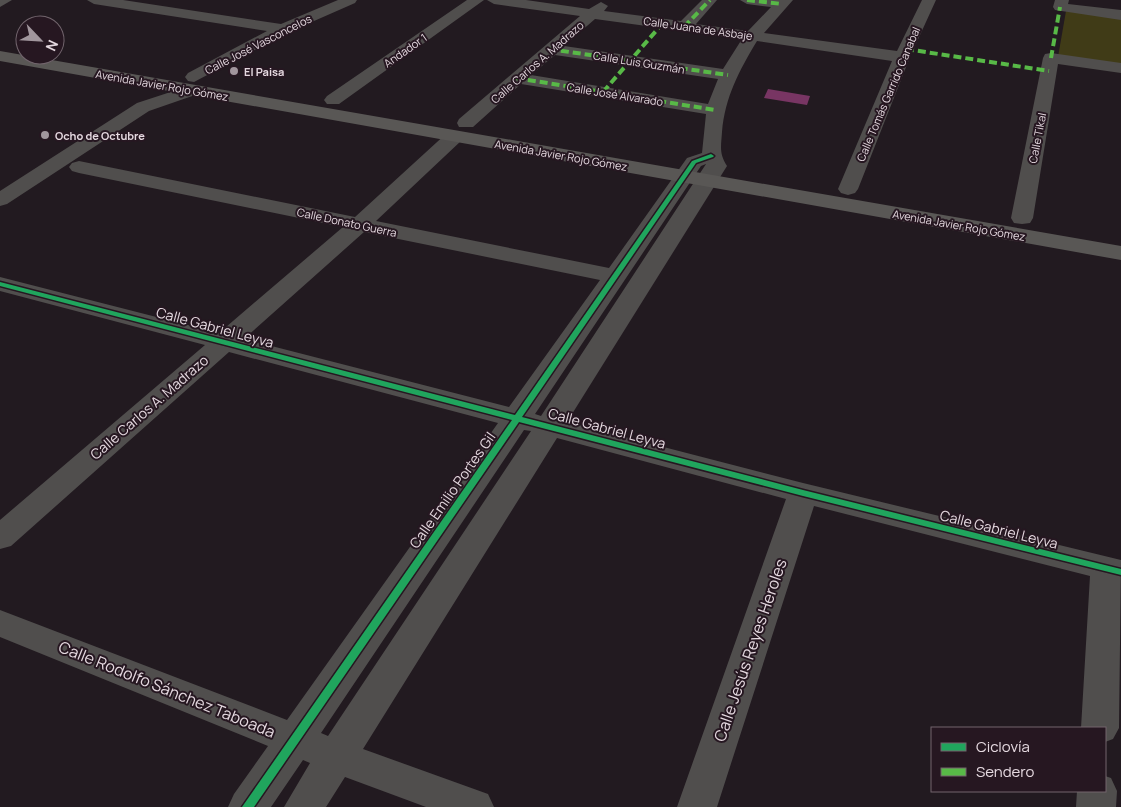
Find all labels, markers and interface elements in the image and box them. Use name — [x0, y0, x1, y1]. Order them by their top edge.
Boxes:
street label: Calle José Vasconcelos — [202, 10, 314, 77]
street label: Calle Juana de Asbaje — [642, 13, 754, 43]
north arrow — [15, 15, 65, 65]
street label: Calle Carlos A. Madrazo — [487, 17, 587, 106]
street label: Calle Tomás Garrido Canabal — [853, 24, 923, 164]
street label: Andador 1 — [380, 30, 430, 70]
text: N — [41, 37, 63, 54]
street label: Calle Luis Guzmán — [592, 47, 686, 77]
place label: El Paisa — [244, 64, 284, 79]
marker: El Paisa — [228, 65, 240, 77]
street label: Avenida Javier Rojo Gómez — [94, 66, 230, 104]
street label: Calle José Alvarado — [566, 79, 665, 109]
street label: Calle Tikal — [1025, 112, 1049, 164]
place label: Ocho de Octubre — [55, 128, 145, 143]
marker: Ocho de Octubre — [39, 129, 51, 141]
street label: Avenida Javier Rojo Gómez — [493, 136, 629, 174]
street label: Calle Donato Guerra — [296, 204, 398, 240]
street label: Avenida Javier Rojo Gómez — [891, 206, 1027, 244]
street label: Calle Gabriel Leyva — [154, 302, 276, 352]
street label: Calle Carlos A. Madrazo — [86, 350, 212, 464]
street label: Calle Gabriel Leyva — [546, 403, 668, 453]
street label: Calle Emilio Portes Gil — [405, 428, 499, 552]
street label: Calle Gabriel Leyva — [938, 505, 1060, 553]
street label: Calle Jesús Reyes Heroles — [708, 556, 792, 744]
street label: Calle Rodolfo Sánchez Taboada — [55, 635, 279, 743]
legend — [931, 727, 1106, 792]
text: Ciclovía — [976, 736, 1030, 757]
text: Sendero — [976, 761, 1035, 782]

